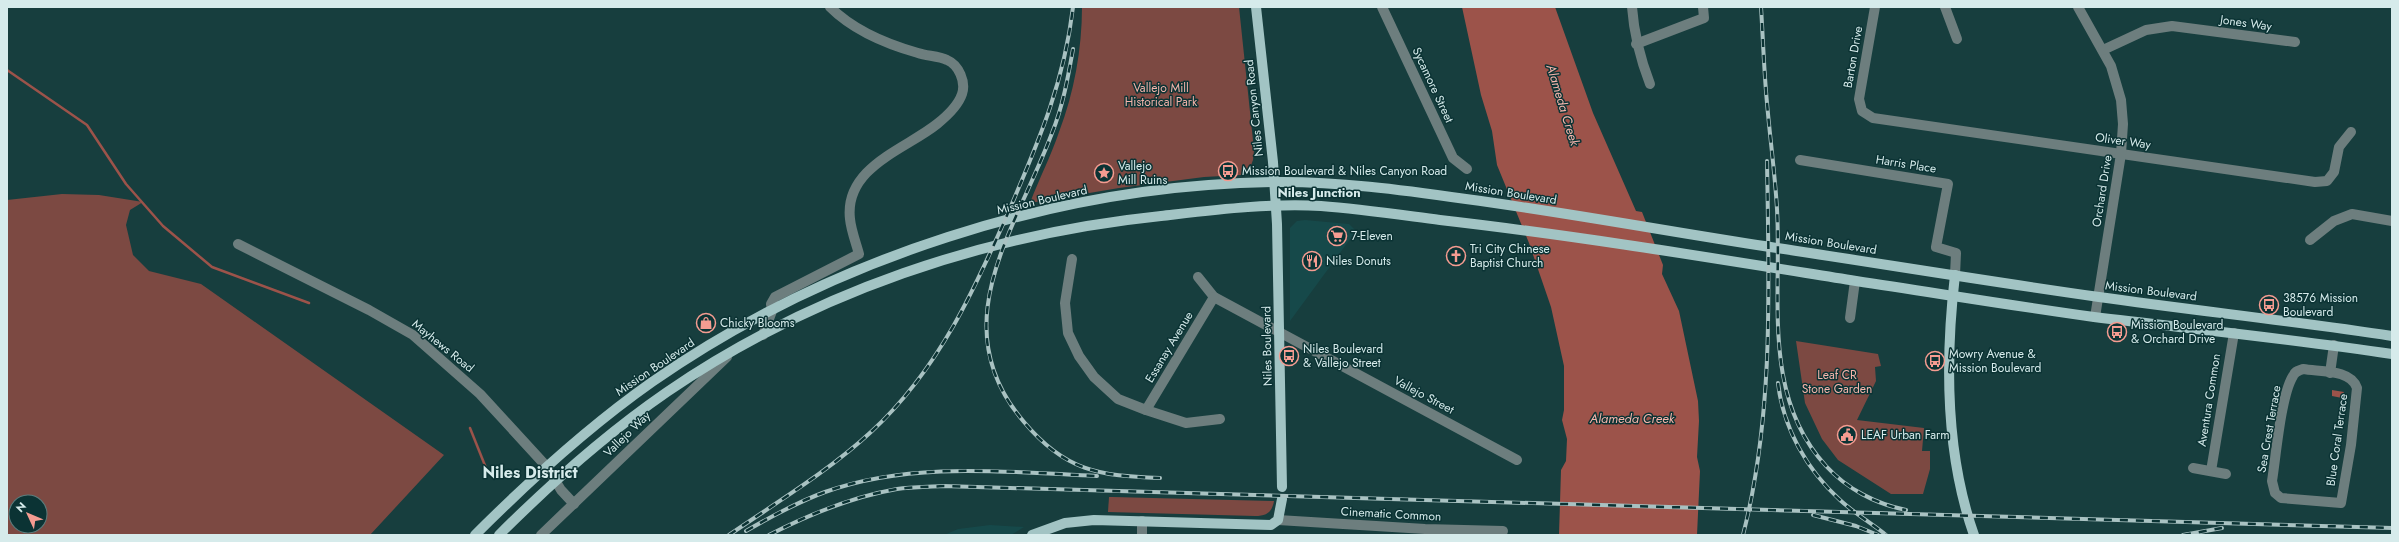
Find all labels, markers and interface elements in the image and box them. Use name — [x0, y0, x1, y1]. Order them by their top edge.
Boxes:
street label: Jones Way — [2217, 10, 2274, 36]
street label: Barton Drive — [1839, 25, 1867, 89]
street label: Sycamore Street — [1408, 44, 1458, 126]
street label: Niles Canyon Road — [1240, 59, 1268, 157]
water label: Alameda Creek — [1541, 61, 1585, 149]
park label: Vallejo Mill Historical Park — [1125, 79, 1198, 111]
street label: Oliver Way — [2094, 128, 2153, 154]
street label: Harris Place — [1874, 150, 1938, 178]
street label: Orchard Drive — [2087, 154, 2117, 228]
place label: Vallejo Mill Ruins — [1118, 157, 1167, 189]
bus stop icon: Mission Boulevard & Niles Canyon Road — [1217, 160, 1239, 182]
place icon: Vallejo Mill Ruins — [1093, 162, 1115, 184]
place label: Mission Boulevard & Niles Canyon Road — [1242, 162, 1447, 180]
street label: Mission Boulevard — [1464, 177, 1558, 209]
street label: Mission Boulevard — [995, 181, 1089, 219]
district label: Niles Junction — [1277, 183, 1361, 202]
supermarket icon: 7-Eleven — [1326, 225, 1348, 247]
place label: 7-Eleven — [1351, 227, 1393, 245]
street label: Mission Boulevard — [1784, 227, 1878, 259]
place label: Tri City Chinese Baptist Church — [1470, 240, 1550, 272]
church icon: Tri City Chinese Baptist Church — [1445, 245, 1467, 267]
restaurant icon: Niles Donuts — [1301, 250, 1323, 272]
place label: Niles Donuts — [1326, 252, 1391, 270]
street label: Mission Boulevard — [2104, 276, 2198, 306]
place label: 38576 Mission Boulevard — [2283, 289, 2358, 321]
bus stop icon: 38576 Mission Boulevard — [2258, 294, 2280, 316]
street label: Niles Boulevard — [1257, 306, 1277, 386]
street label: Essanay Avenue — [1141, 308, 1197, 386]
shop icon: Chicky Blooms — [695, 312, 717, 334]
place label: Chicky Blooms — [720, 314, 795, 332]
street label: Mayhews Road — [408, 315, 478, 377]
place label: Mission Boulevard & Orchard Drive — [2131, 316, 2223, 348]
bus stop icon: Mission Boulevard & Orchard Drive — [2106, 321, 2128, 343]
street label: Mission Boulevard — [612, 334, 698, 400]
place label: Niles Boulevard & Vallejo Street — [1303, 340, 1383, 372]
bus stop icon: Niles Boulevard & Vallejo Street — [1278, 345, 1300, 367]
place label: Mowry Avenue & Mission Boulevard — [1949, 345, 2041, 377]
bus stop icon: Mowry Avenue & Mission Boulevard — [1924, 350, 1946, 372]
street label: Aventura Common — [2193, 352, 2225, 448]
park label: Leaf CR Stone Garden — [1802, 366, 1872, 398]
street label: Vallejo Street — [1391, 372, 1457, 418]
street label: Sea Crest Terrace — [2252, 384, 2286, 474]
street label: Blue Coral Terrace — [2322, 393, 2352, 487]
street label: Vallejo Way — [600, 407, 655, 461]
water label: Alameda Creek — [1589, 409, 1675, 428]
public building icon: LEAF Urban Farm — [1836, 424, 1858, 446]
place label: LEAF Urban Farm — [1861, 426, 1950, 444]
district label: Niles District — [482, 461, 579, 484]
north arrow — [8, 494, 48, 534]
text: N — [12, 498, 30, 516]
street label: Cinematic Common — [1340, 502, 1442, 526]

